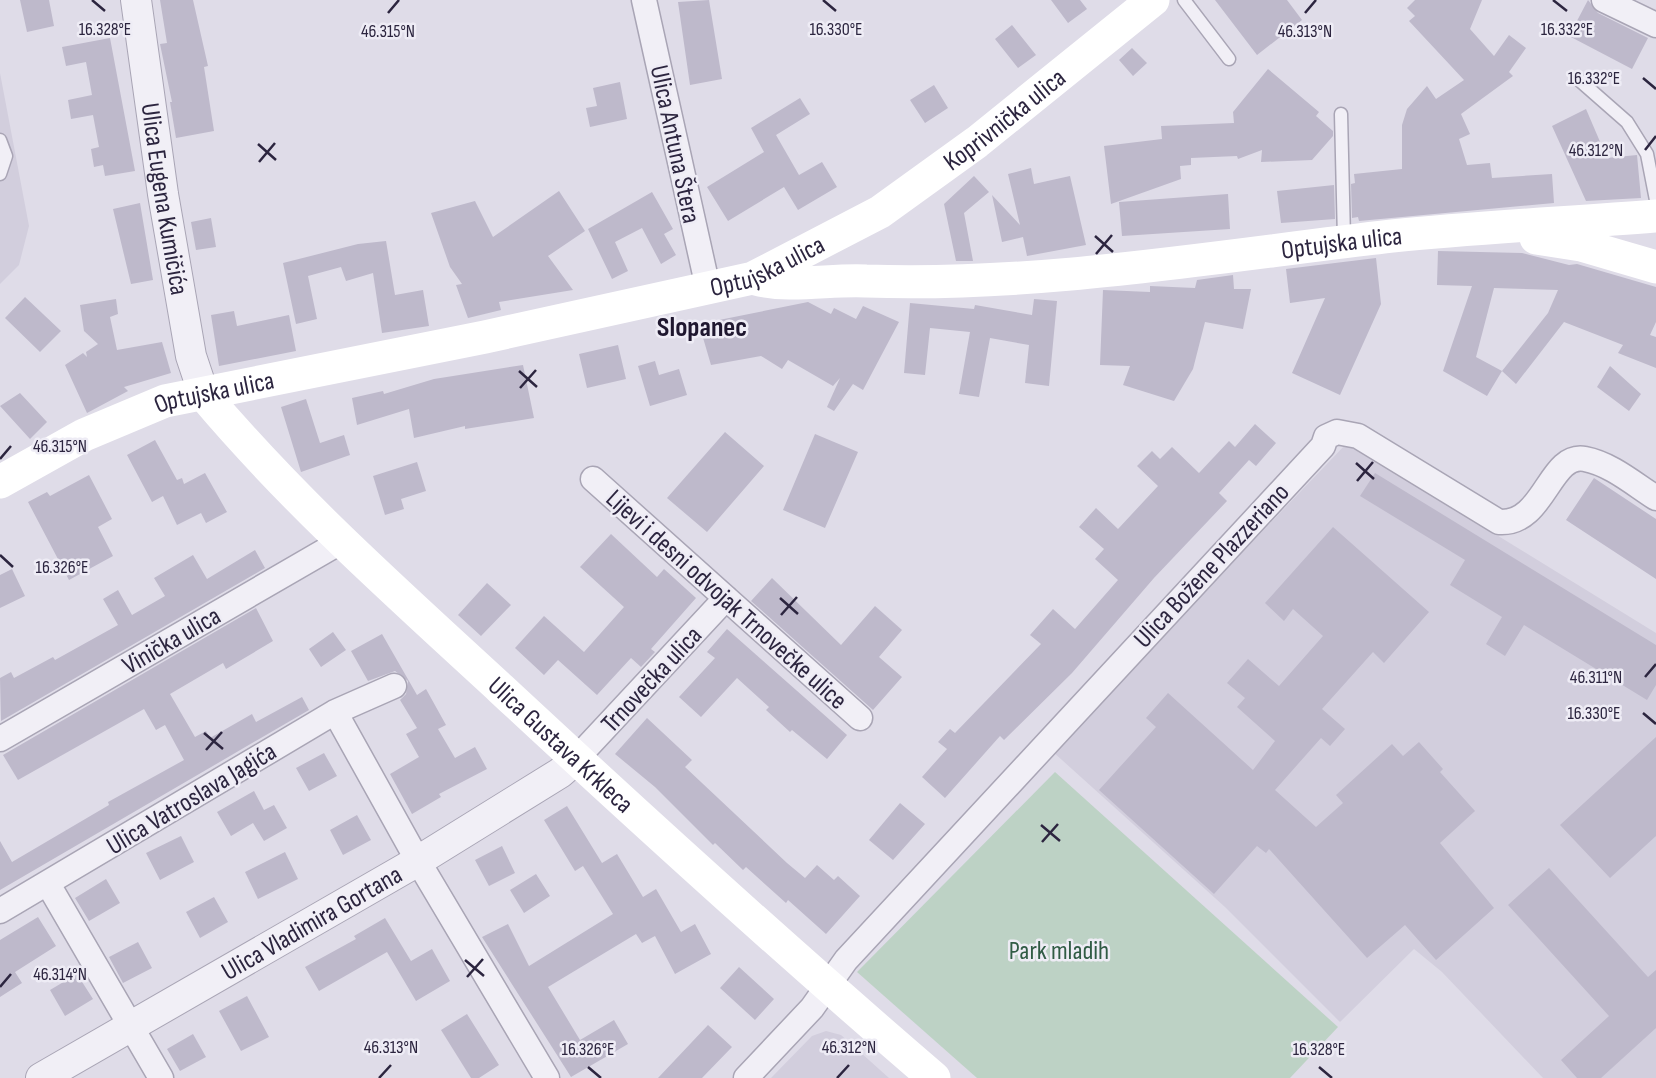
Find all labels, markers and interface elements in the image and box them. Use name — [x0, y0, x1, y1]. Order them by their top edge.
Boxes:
text: 16.328°E — [79, 19, 131, 40]
text: 16.330°E — [809, 19, 863, 40]
text: 16.332°E — [1541, 19, 1593, 40]
text: 46.315°N — [361, 21, 415, 42]
text: 46.313°N — [1278, 21, 1332, 42]
street label: Ulica Antuna Štera — [643, 63, 706, 226]
street label: Koprivnička ulica — [938, 63, 1072, 178]
text: 16.332°E — [1568, 68, 1620, 89]
street label: Ulica Eugena Kumičića — [133, 101, 194, 298]
text: 46.312°N — [1569, 140, 1623, 161]
street label: Optujska ulica — [1279, 221, 1404, 267]
street label: Optujska ulica — [707, 230, 830, 304]
district label: Slopanec — [657, 311, 747, 344]
street label: Optujska ulica — [149, 366, 277, 421]
text: 46.315°N — [33, 436, 87, 457]
street label: Ulica Božene Plazzeriano — [1128, 477, 1296, 655]
street label: Lijevi i desni odvojak Trnovečke ulice — [599, 484, 853, 717]
text: 16.326°E — [36, 557, 88, 578]
street label: Vinička ulica — [117, 601, 226, 682]
street label: Trnovečka ulica — [595, 621, 709, 740]
text: 46.311°N — [1570, 667, 1622, 688]
street label: Ulica Gustava Krkleca — [481, 671, 639, 820]
text: 16.330°E — [1567, 703, 1621, 724]
street label: Ulica Vatroslava Jagića — [101, 736, 282, 862]
street label: Ulica Vladimira Gortana — [216, 860, 408, 988]
park label: Park mladih — [1009, 936, 1109, 967]
text: 46.314°N — [33, 964, 87, 985]
text: 46.313°N — [364, 1037, 418, 1058]
text: 46.312°N — [822, 1037, 876, 1058]
text: 16.326°E — [562, 1039, 614, 1060]
text: 16.328°E — [1293, 1039, 1345, 1060]

